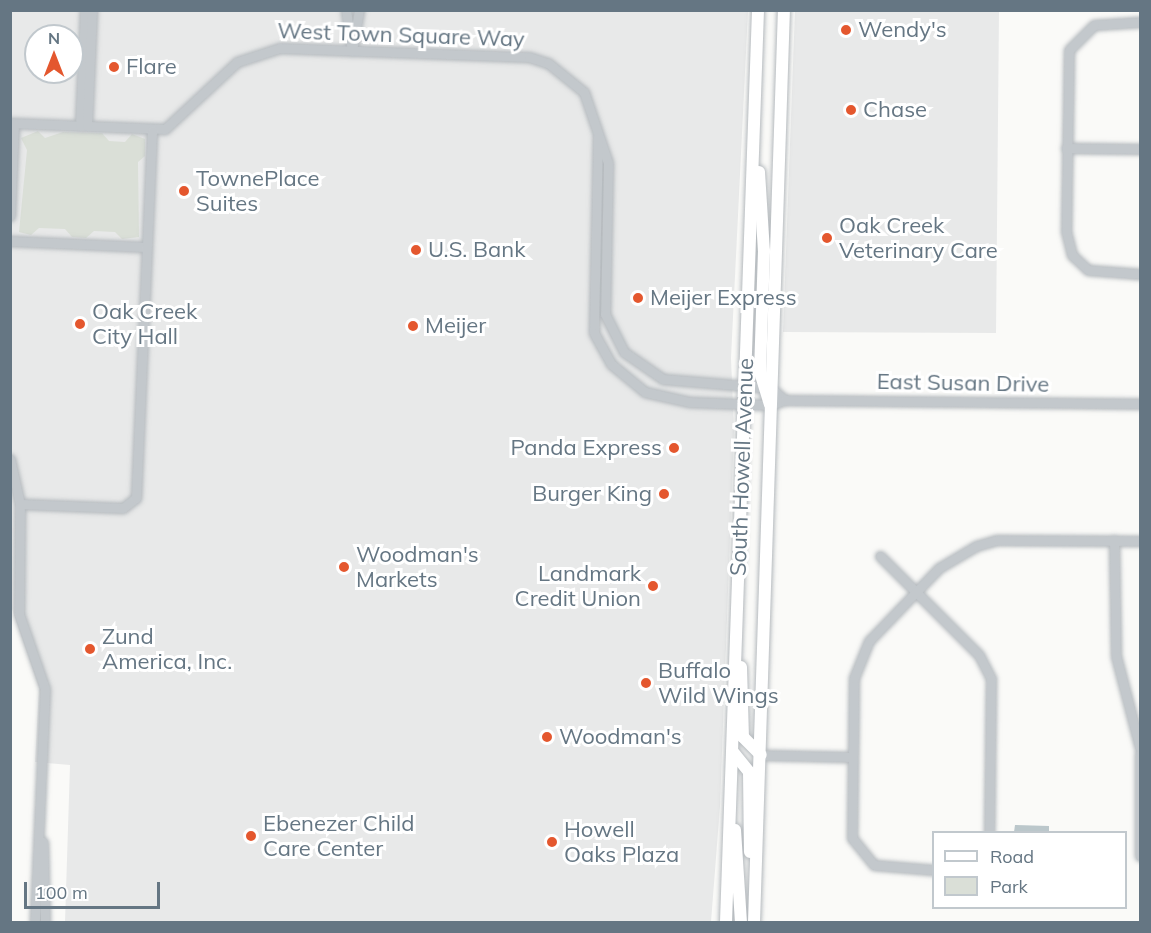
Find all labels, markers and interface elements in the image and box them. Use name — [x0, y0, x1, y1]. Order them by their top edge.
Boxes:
street label: West Town Square Way — [277, 17, 525, 53]
place label: Wendy's — [858, 17, 947, 43]
marker: Wendy's — [839, 23, 853, 37]
north arrow — [24, 24, 84, 84]
text: N — [48, 28, 60, 48]
place label: Flare — [126, 54, 177, 80]
marker: Flare — [107, 60, 121, 74]
place label: Chase — [863, 97, 927, 123]
marker: Chase — [844, 103, 858, 117]
place label: TownePlace Suites — [196, 165, 319, 216]
marker: TownePlace Suites — [177, 184, 191, 198]
place label: Oak Creek Veterinary Care — [839, 212, 998, 264]
marker: Oak Creek Veterinary Care — [820, 231, 834, 245]
place label: U.S. Bank — [428, 237, 525, 263]
marker: U.S. Bank — [409, 243, 423, 257]
place label: Meijer Express — [650, 285, 797, 311]
marker: Meijer Express — [631, 291, 645, 305]
place label: Oak Creek City Hall — [92, 298, 197, 350]
place label: Meijer — [425, 313, 486, 339]
marker: Oak Creek City Hall — [73, 317, 87, 331]
marker: Meijer — [406, 319, 420, 333]
street label: South Howell Avenue — [725, 357, 759, 577]
street label: East Susan Drive — [877, 368, 1049, 398]
place label: Panda Express — [510, 435, 662, 461]
marker: Panda Express — [667, 441, 681, 455]
place label: Burger King — [532, 481, 652, 507]
marker: Burger King — [657, 487, 671, 501]
place label: Woodman's Markets — [356, 541, 479, 592]
marker: Woodman's Markets — [337, 560, 351, 574]
place label: Landmark Credit Union — [515, 560, 641, 612]
marker: Landmark Credit Union — [646, 579, 660, 593]
place label: Zund America, Inc. — [102, 623, 232, 674]
marker: Zund America, Inc. — [83, 642, 97, 656]
place label: Buffalo Wild Wings — [658, 657, 779, 708]
marker: Buffalo Wild Wings — [639, 676, 653, 690]
place label: Woodman's — [559, 724, 682, 750]
marker: Woodman's — [540, 730, 554, 744]
place label: Ebenezer Child Care Center — [263, 810, 414, 861]
place label: Howell Oaks Plaza — [564, 816, 679, 867]
marker: Ebenezer Child Care Center — [244, 829, 258, 843]
legend — [932, 831, 1127, 909]
marker: Howell Oaks Plaza — [545, 835, 559, 849]
text: Road — [990, 845, 1034, 868]
scale bar — [27, 870, 164, 908]
text: Park — [990, 875, 1028, 898]
text: 100 m — [35, 881, 88, 904]

